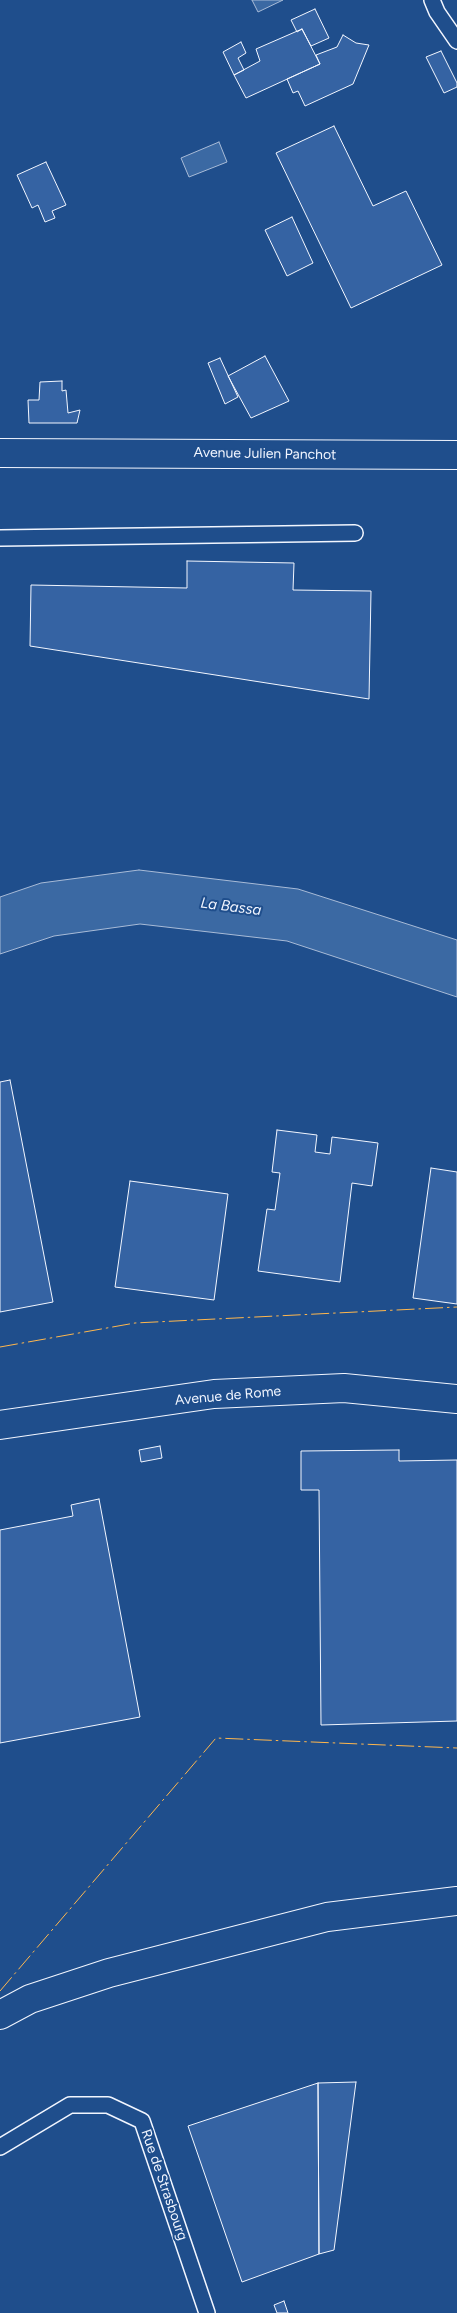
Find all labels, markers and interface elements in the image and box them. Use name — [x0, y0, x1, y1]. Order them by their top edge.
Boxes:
street label: Avenue Julien Panchot — [193, 444, 337, 464]
water label: La Bassa — [200, 894, 262, 920]
street label: Avenue de Rome — [174, 1383, 282, 1409]
street label: Rue de Strasbourg — [137, 2127, 191, 2243]

